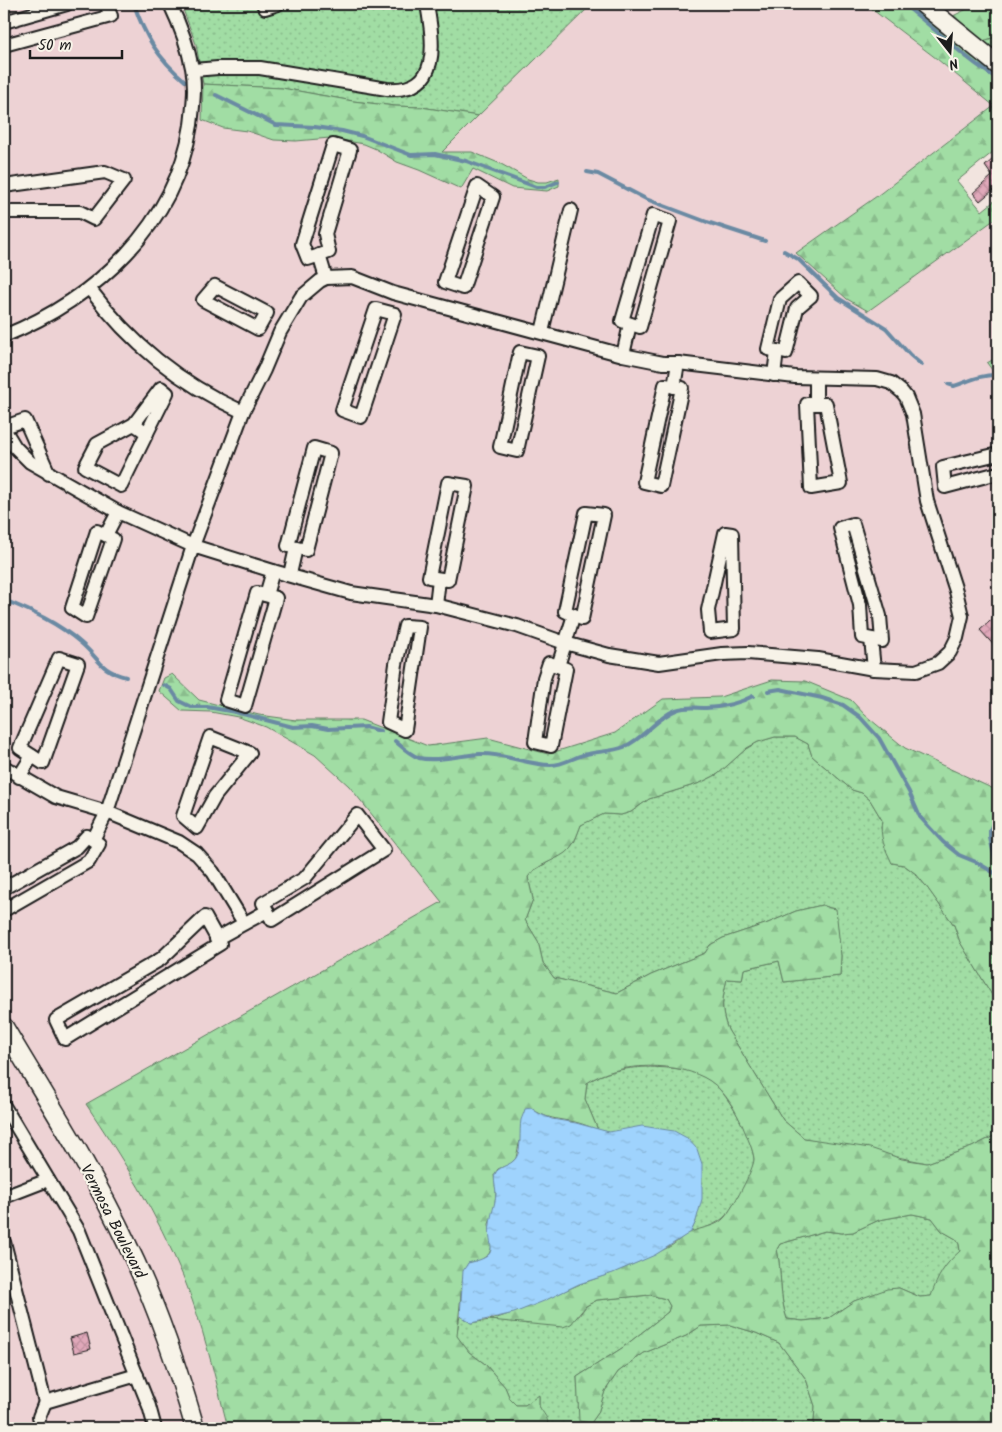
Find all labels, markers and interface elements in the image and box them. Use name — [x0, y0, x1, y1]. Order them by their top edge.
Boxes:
scale bar — [30, 28, 122, 60]
north arrow — [924, 28, 974, 78]
text: 50 m — [38, 34, 72, 58]
text: N — [946, 52, 961, 75]
street label: Vermosa Boulevard — [73, 1160, 153, 1284]

